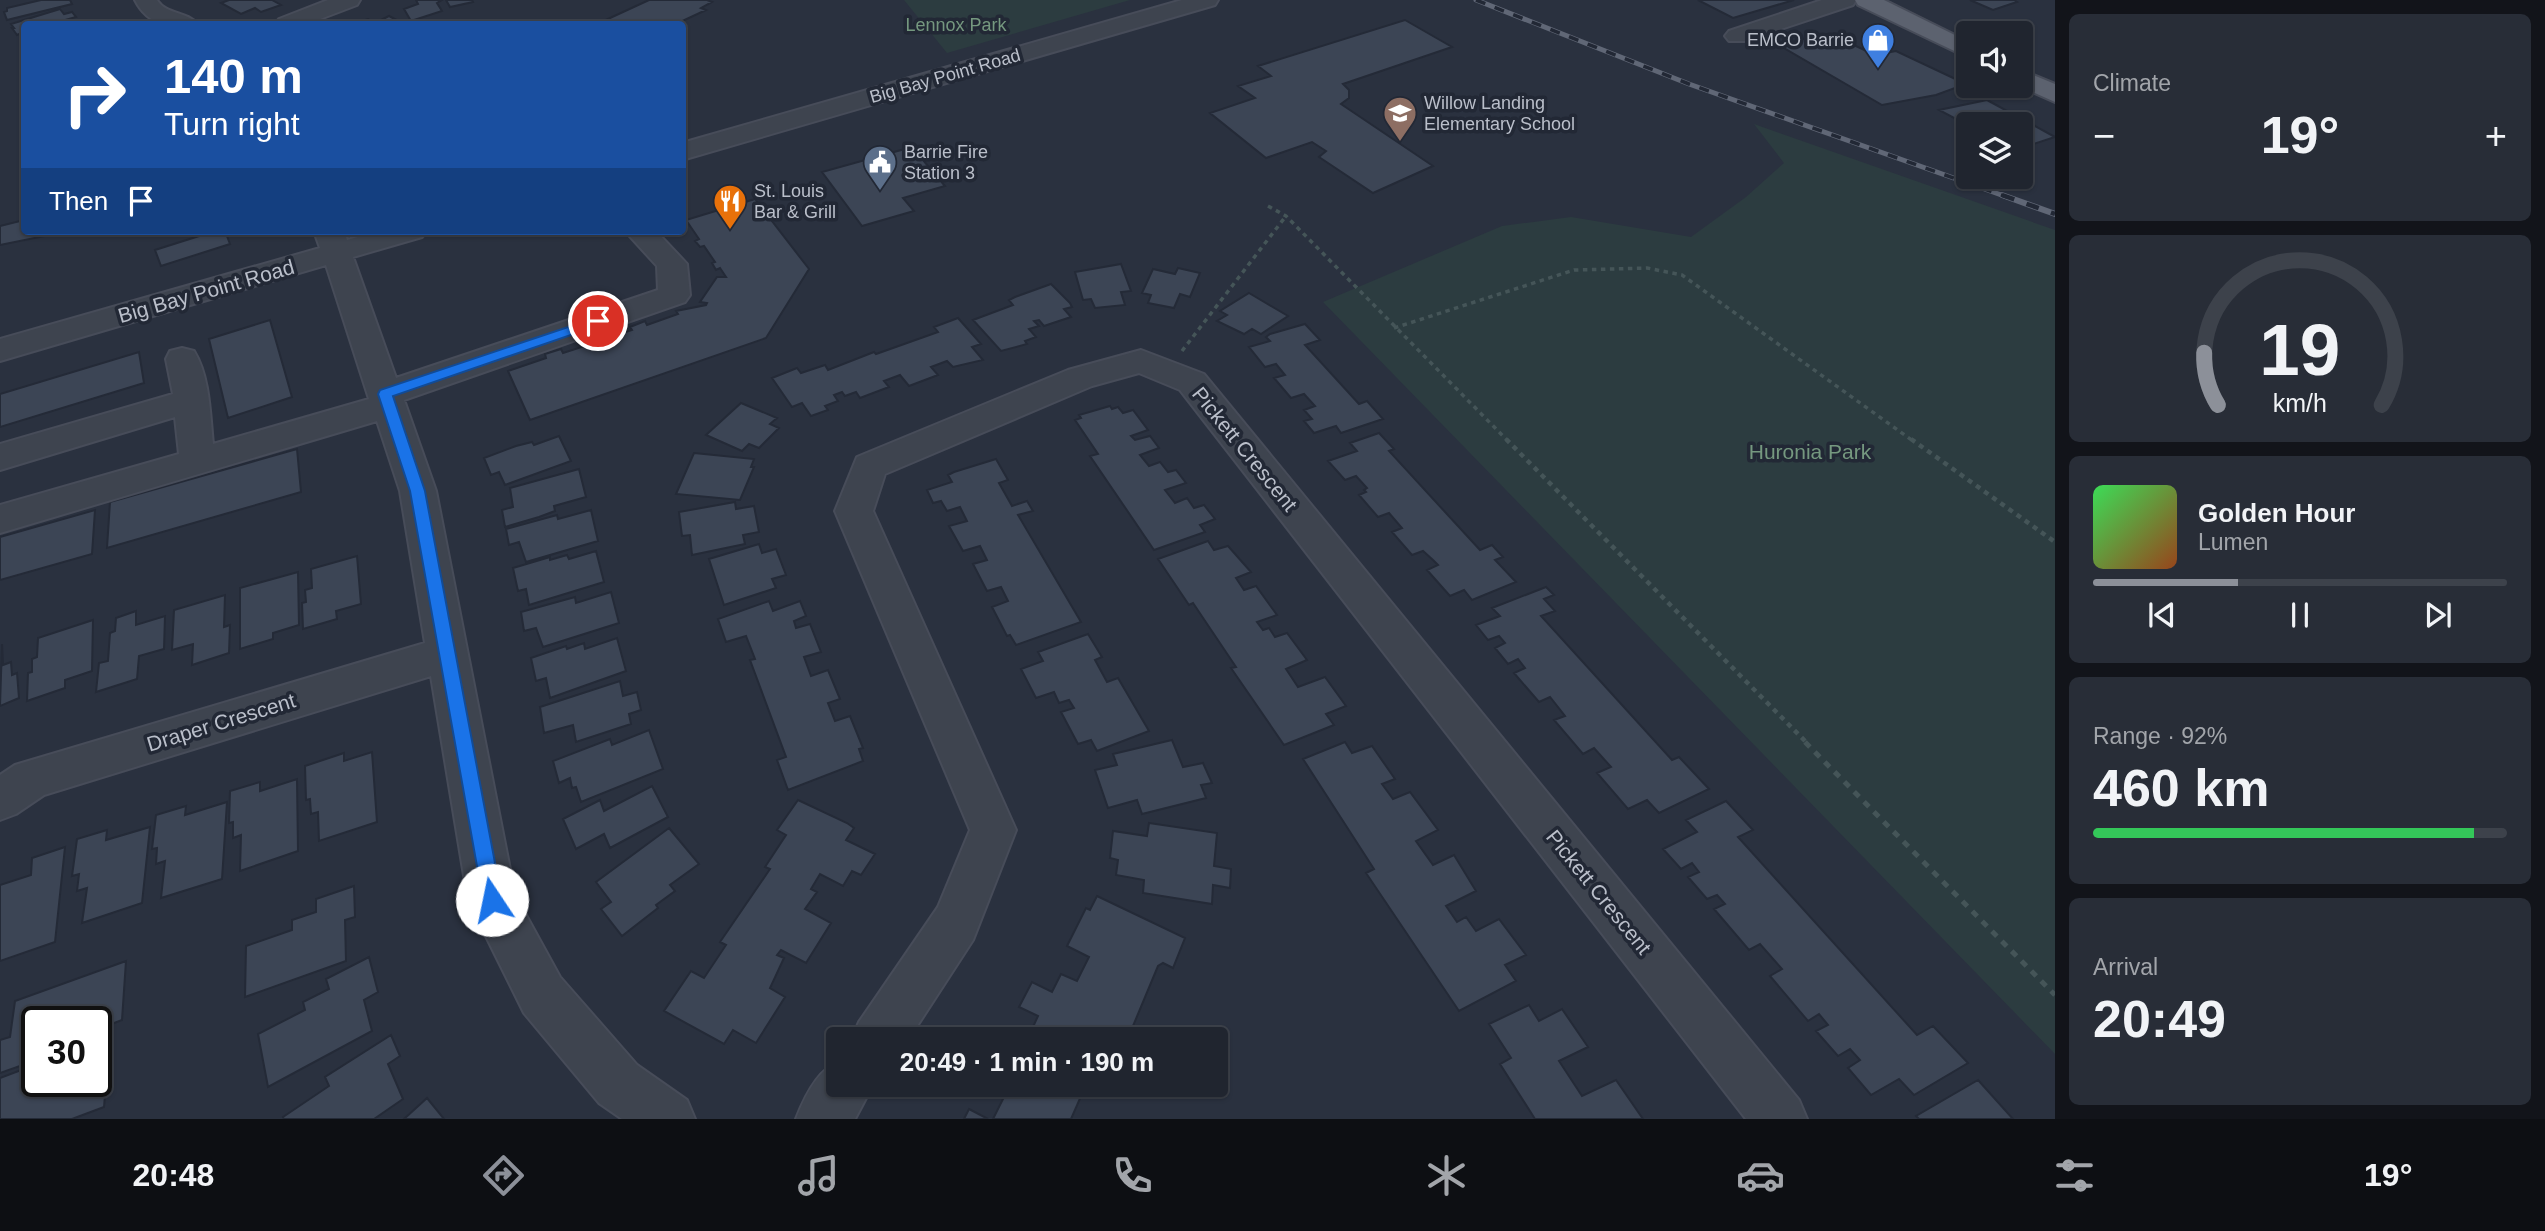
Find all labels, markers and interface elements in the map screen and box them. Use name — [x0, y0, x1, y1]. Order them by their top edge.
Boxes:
park label: Lennox Park — [905, 15, 1008, 35]
shop icon: EMCO Barrie — [1859, 21, 1897, 70]
map controls — [1956, 21, 2033, 189]
button: sound — [1956, 21, 2033, 98]
place label: EMCO Barrie — [1747, 30, 1854, 50]
street label: Big Bay Point Road — [867, 45, 1023, 107]
icon: right — [49, 49, 140, 140]
text: 140 m — [164, 49, 303, 103]
text: Climate — [2093, 70, 2171, 96]
place label: Willow Landing Elementary School — [1424, 93, 1575, 134]
school or university icon: Willow Landing Elementary School — [1381, 94, 1419, 143]
text: Turn right — [164, 106, 300, 142]
text: 19° — [2261, 106, 2339, 164]
button: layers — [1956, 112, 2033, 189]
text: − — [2093, 115, 2115, 157]
text: + — [2485, 115, 2507, 157]
place label: Barrie Fire Station 3 — [904, 142, 988, 183]
public building icon: Barrie Fire Station 3 — [861, 143, 899, 192]
place label: St. Louis Bar & Grill — [754, 181, 836, 222]
icon: arrive — [122, 182, 160, 220]
restaurant icon: St. Louis Bar & Grill — [711, 182, 749, 231]
text: Then — [49, 186, 108, 216]
street label: Big Bay Point Road — [115, 255, 297, 327]
pin — [568, 291, 628, 351]
icon: arrive — [579, 302, 617, 340]
text: 19 — [2260, 309, 2340, 390]
street label: Pickett Crescent — [1188, 382, 1302, 516]
text: km/h — [2273, 388, 2327, 416]
park label: Huronia Park — [1749, 440, 1872, 463]
text: Golden Hour — [2198, 498, 2355, 528]
text: Lumen — [2198, 529, 2268, 555]
icon: previous — [2143, 596, 2181, 634]
icon: pause — [2281, 596, 2319, 634]
icon: next — [2419, 596, 2457, 634]
street label: Draper Crescent — [144, 688, 298, 756]
text: Range · 92% — [2093, 723, 2227, 749]
text: 460 km — [2093, 759, 2269, 817]
street label: Pickett Crescent — [1542, 825, 1656, 959]
position arrow — [455, 863, 529, 937]
text: Arrival — [2093, 954, 2158, 980]
text: 20:49 — [2093, 990, 2226, 1048]
speed limit sign: 30 — [21, 1006, 112, 1097]
text: 20:49 · 1 min · 190 m — [900, 1047, 1154, 1077]
icon: directions — [479, 1151, 528, 1200]
icon: music — [794, 1151, 843, 1200]
icon: phone — [1108, 1151, 1157, 1200]
icon: climate — [1422, 1151, 1471, 1200]
icon: car — [1736, 1151, 1785, 1200]
icon: filters — [2050, 1151, 2099, 1200]
text: 20:48 — [133, 1157, 214, 1193]
text: 19° — [2364, 1157, 2412, 1193]

